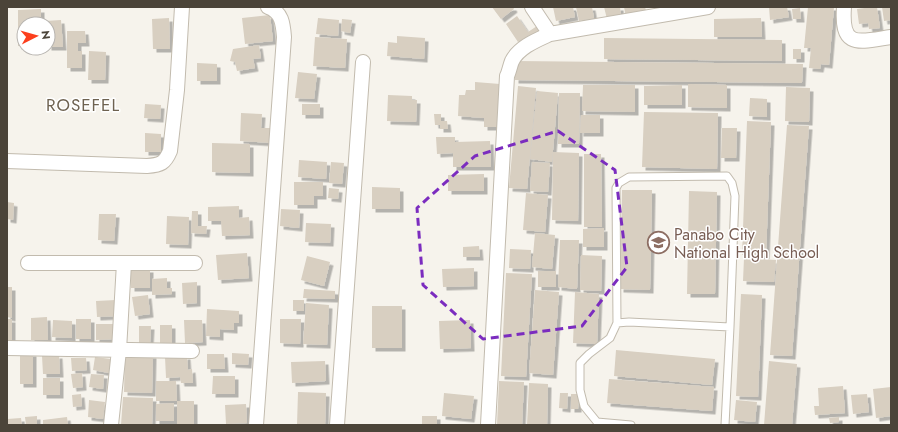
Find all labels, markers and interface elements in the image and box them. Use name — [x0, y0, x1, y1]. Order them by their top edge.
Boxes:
north arrow — [16, 16, 56, 56]
text: N — [38, 30, 54, 40]
district label: ROSEFEL — [46, 93, 120, 117]
place label: Panabo City National High School — [674, 223, 819, 264]
school or university icon: Panabo City National High School — [646, 230, 672, 256]

